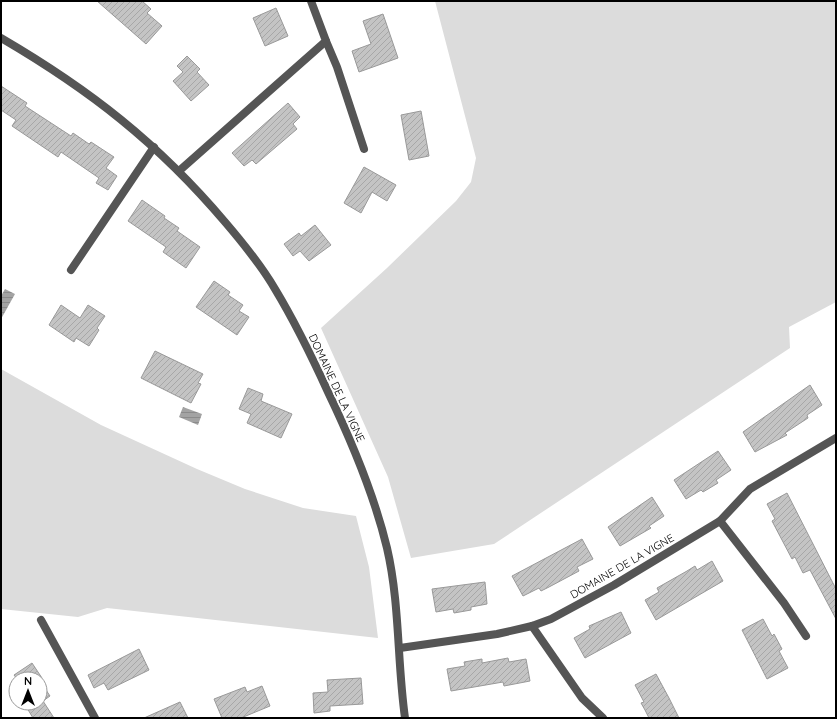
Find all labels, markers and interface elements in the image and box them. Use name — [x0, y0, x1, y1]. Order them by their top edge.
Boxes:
street label: DOMAINE DE LA VIGNE — [306, 332, 368, 444]
street label: DOMAINE DE LA VIGNE — [568, 531, 676, 601]
north arrow — [8, 671, 48, 711]
text: N — [24, 674, 32, 688]

